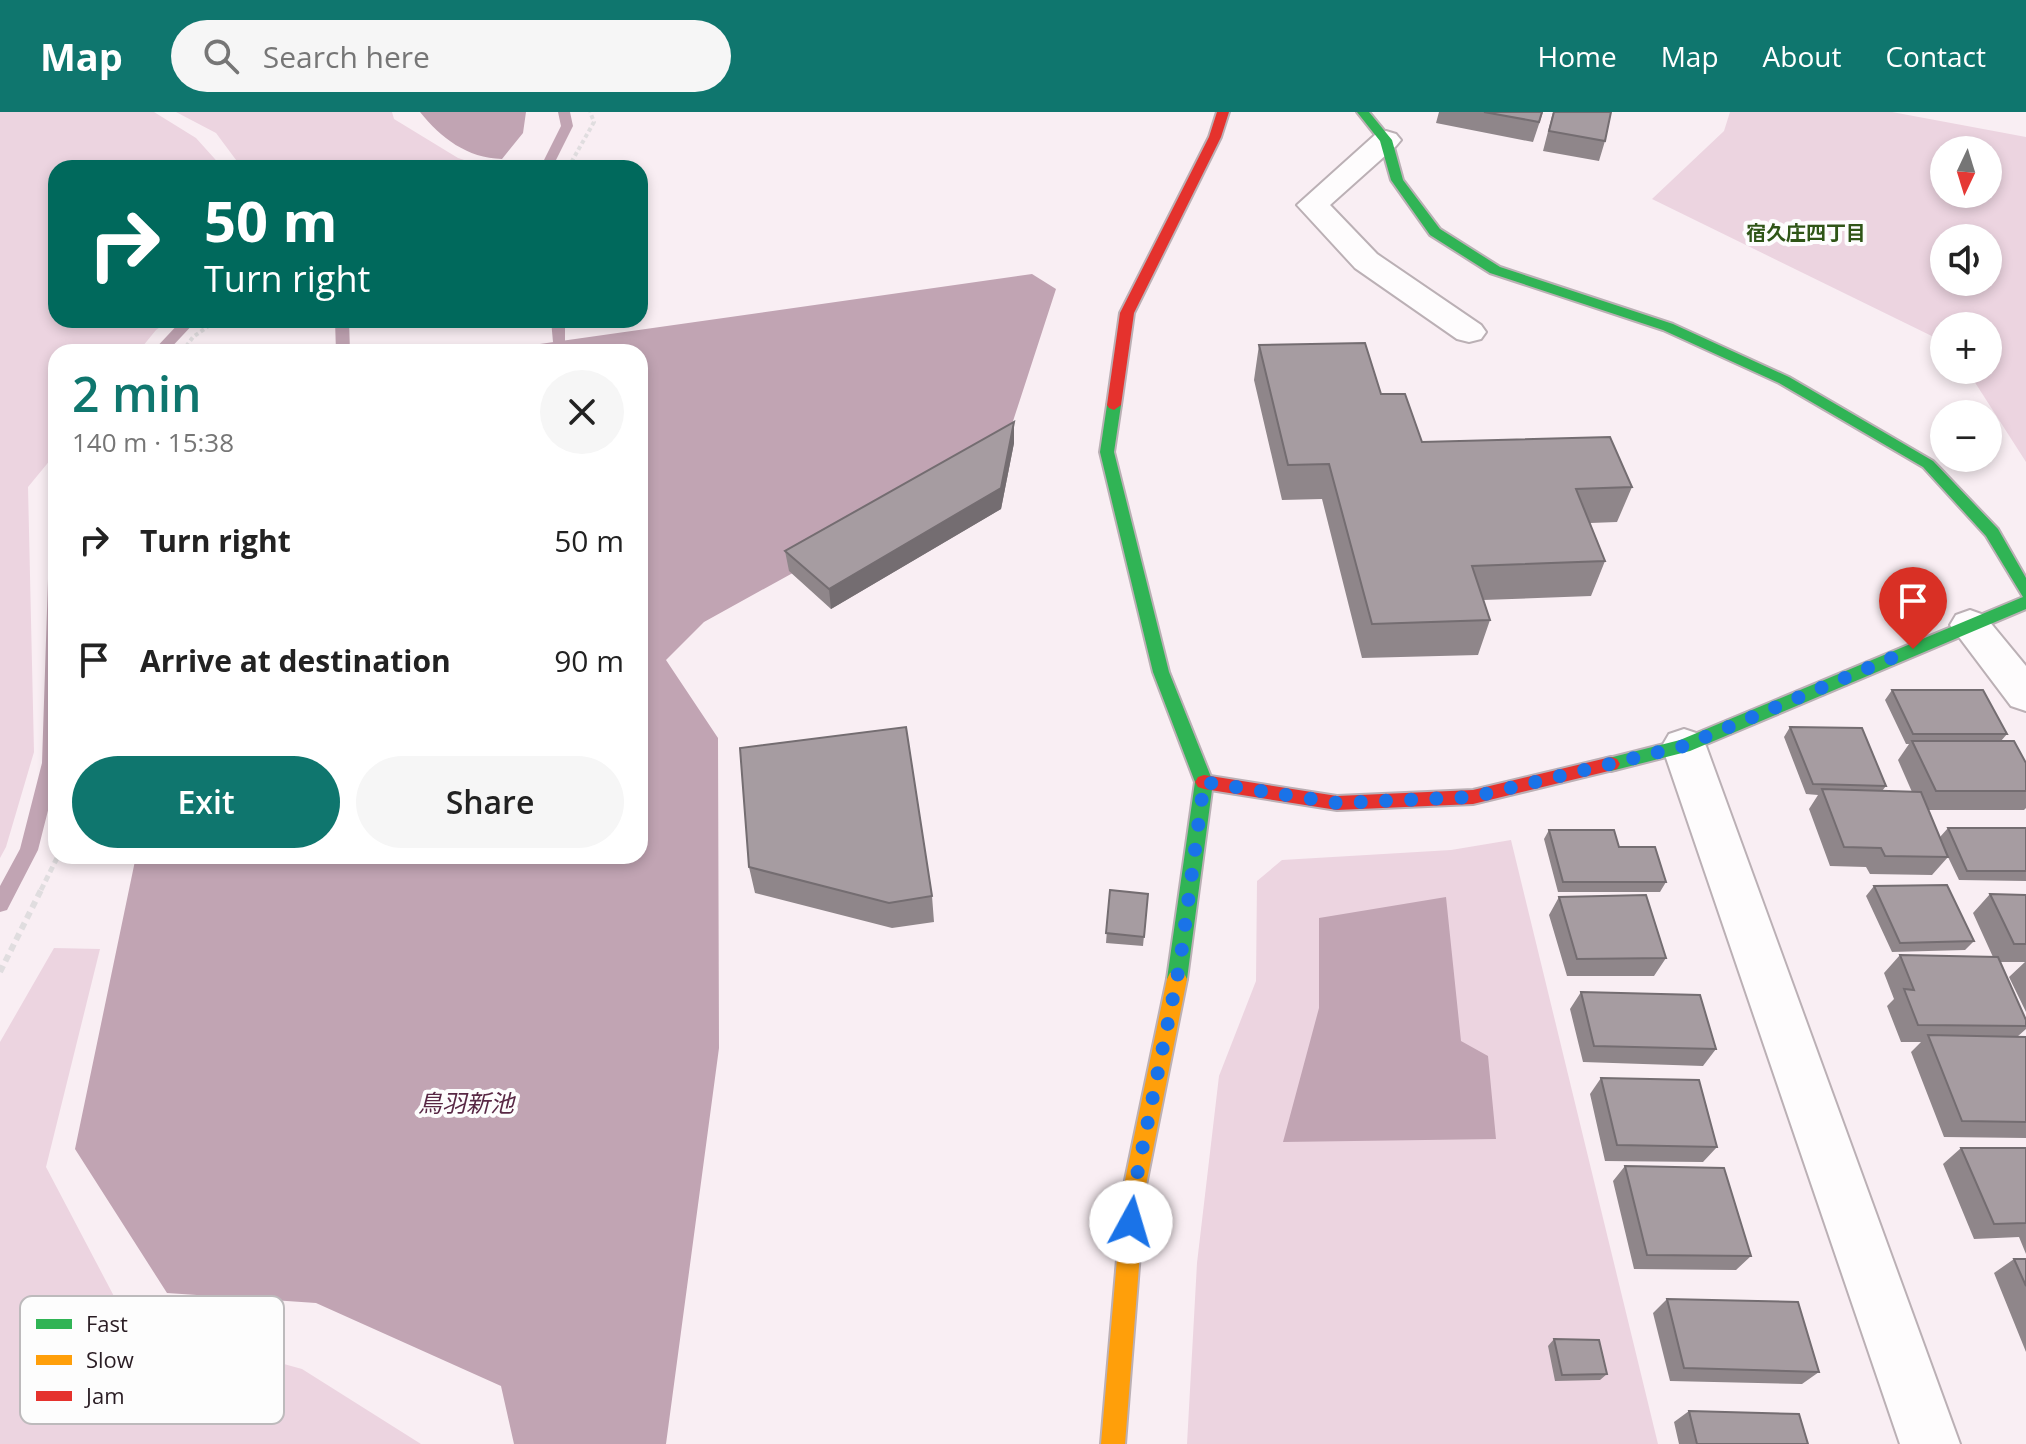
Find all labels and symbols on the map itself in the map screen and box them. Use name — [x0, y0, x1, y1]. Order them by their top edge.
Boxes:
north arrow — [1930, 136, 2002, 208]
district label: 宿久庄四丁目 — [1746, 219, 1866, 246]
pin — [1879, 567, 1947, 649]
water label: 鳥羽新池 — [418, 1086, 516, 1119]
position arrow — [1089, 1180, 1173, 1264]
legend — [20, 1296, 284, 1424]
text: Fast — [86, 1308, 128, 1338]
text: Slow — [86, 1344, 134, 1374]
text: Jam — [84, 1380, 125, 1410]

